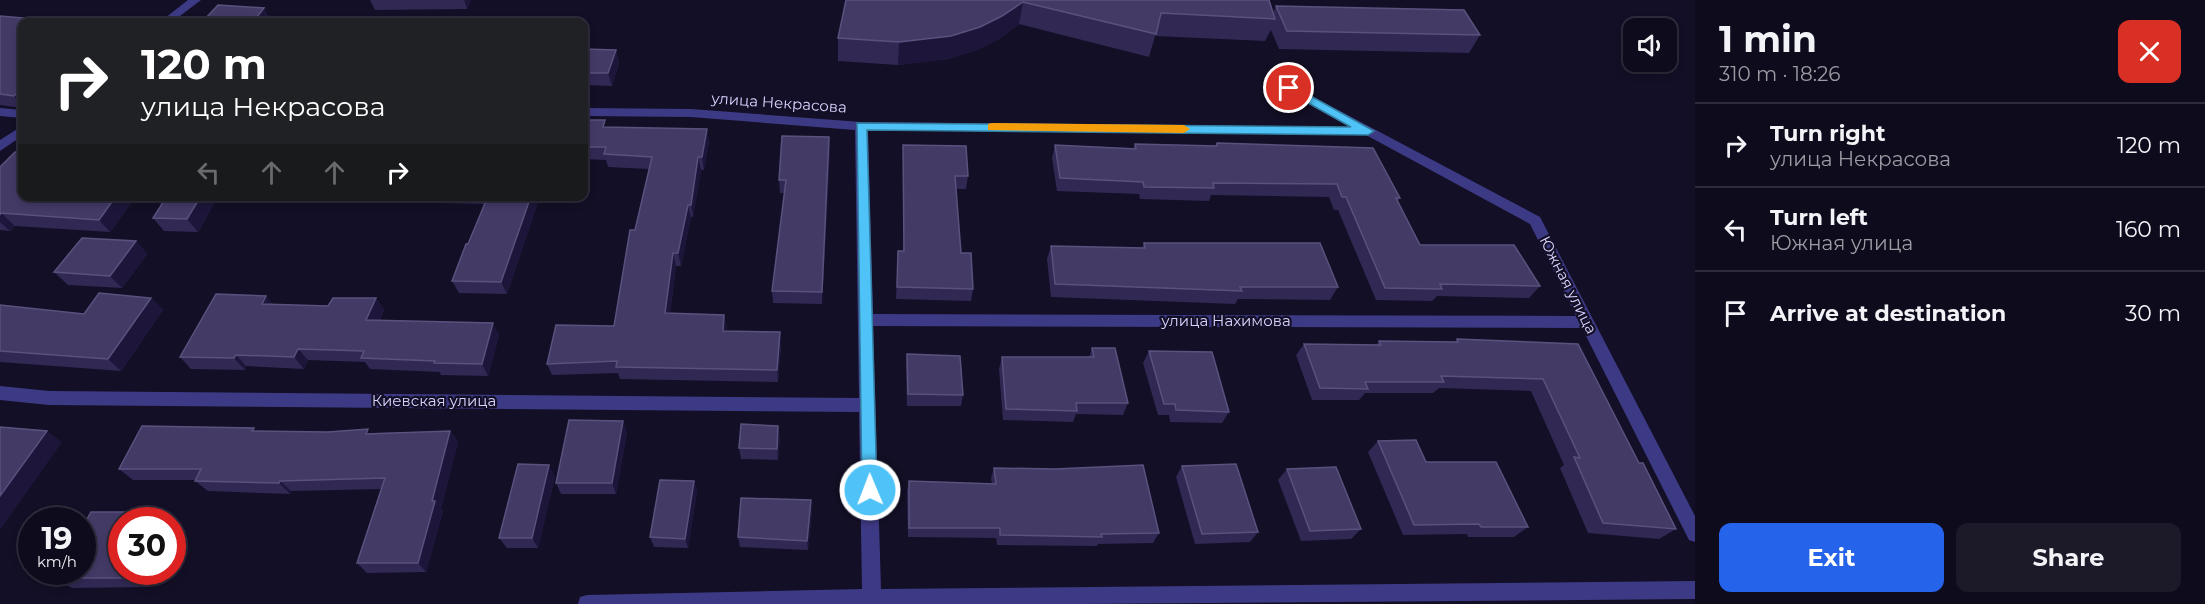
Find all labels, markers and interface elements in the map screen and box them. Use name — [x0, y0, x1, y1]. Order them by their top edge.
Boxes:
text: 1 min — [1719, 17, 1817, 61]
map controls — [1623, 18, 1677, 72]
button: sound — [1623, 18, 1677, 72]
button: close — [2118, 20, 2181, 83]
text: 120 m — [141, 38, 267, 90]
icon: right — [42, 42, 120, 120]
pin — [1263, 62, 1314, 113]
text: 310 m · 18:26 — [1719, 62, 1840, 86]
icon: arrive — [1272, 71, 1305, 104]
street label: улица Некрасова — [710, 88, 847, 117]
text: улица Некрасова — [141, 90, 385, 123]
text: Turn right — [1770, 120, 1885, 147]
icon: right — [1719, 129, 1752, 162]
text: 120 m — [2117, 132, 2181, 159]
text: улица Некрасова — [1770, 147, 1951, 171]
icon: left — [192, 156, 225, 189]
icon: ahead — [255, 156, 288, 189]
icon: ahead — [318, 156, 351, 189]
icon: right — [381, 156, 414, 189]
text: Turn left — [1770, 204, 1868, 231]
icon: left — [1719, 213, 1752, 246]
text: 160 m — [2116, 216, 2181, 243]
text: Южная улица — [1770, 231, 1913, 255]
street label: Южная улица — [1536, 233, 1601, 337]
icon: arrive — [1719, 297, 1752, 330]
text: Arrive at destination — [1770, 300, 2006, 327]
text: 30 m — [2125, 300, 2181, 327]
street label: улица Нахимова — [1160, 311, 1291, 330]
street label: Киевская улица — [372, 391, 496, 410]
position arrow — [838, 458, 902, 522]
speed limit sign: 30 — [108, 507, 186, 585]
text: 19 — [42, 520, 72, 557]
button: Exit — [1719, 523, 1944, 592]
button: Share — [1956, 523, 2181, 592]
text: km/h — [37, 552, 77, 571]

